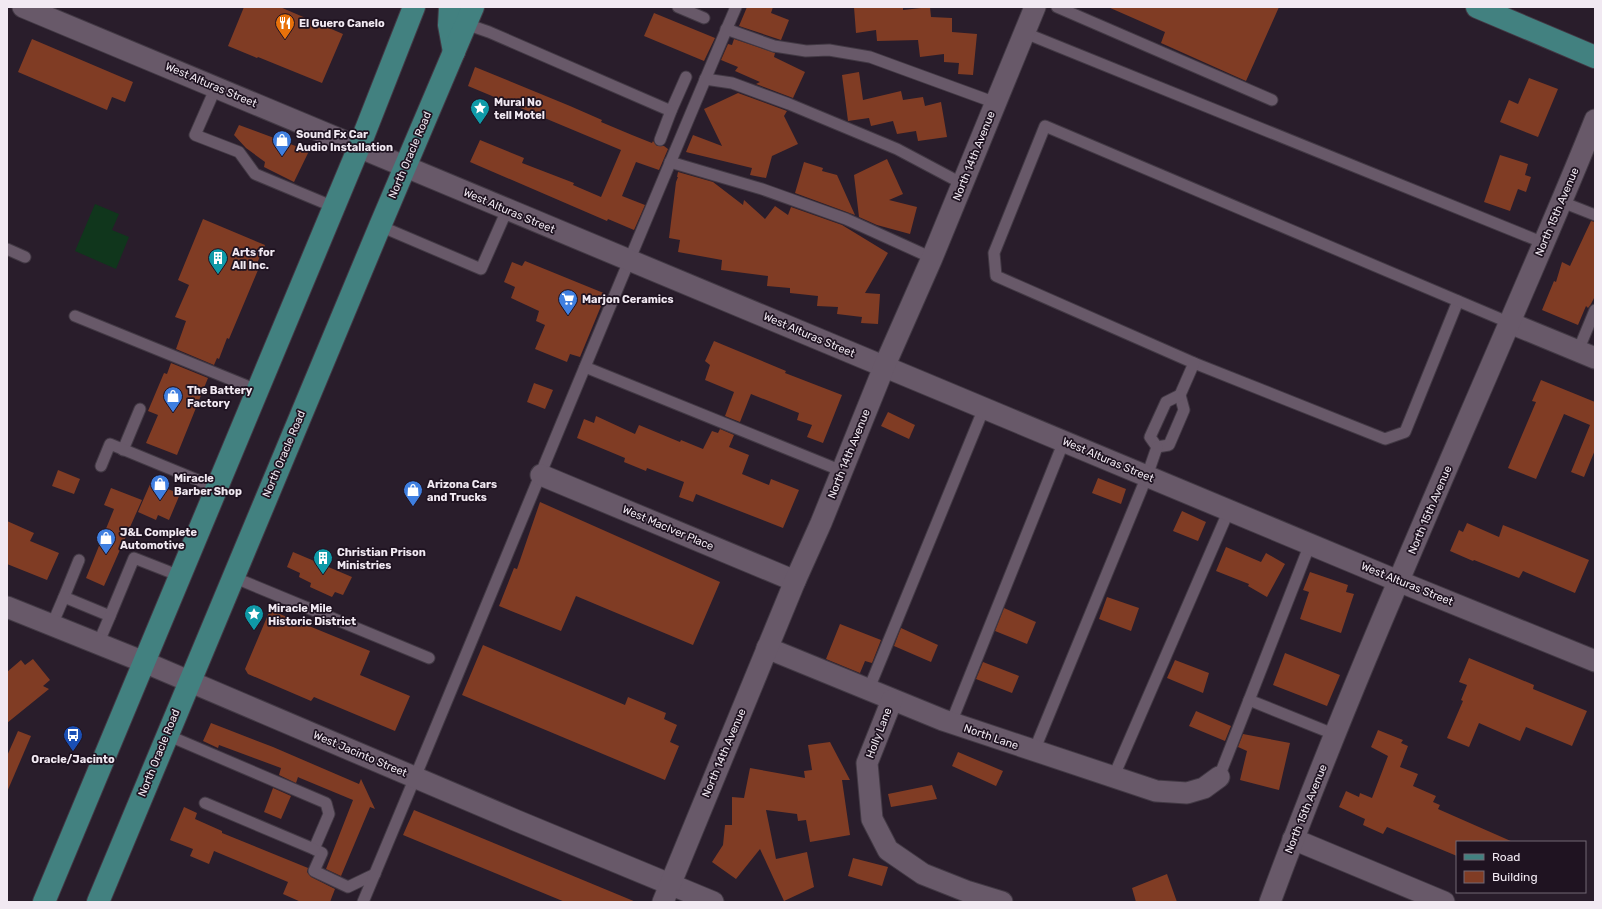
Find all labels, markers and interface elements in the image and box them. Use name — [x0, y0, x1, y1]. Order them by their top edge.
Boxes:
restaurant icon: El Guero Canelo — [274, 12, 296, 40]
place label: El Guero Canelo — [299, 17, 385, 30]
street label: West Alturas Street — [163, 60, 259, 110]
place label: Mural No tell Motel — [494, 96, 545, 122]
place icon: Mural No tell Motel — [469, 97, 491, 125]
street label: North 14th Avenue — [950, 109, 998, 203]
street label: North Oracle Road — [386, 110, 434, 200]
place label: Sound Fx Car Audio Installation — [296, 128, 393, 154]
shop icon: Sound Fx Car Audio Installation — [271, 129, 293, 157]
street label: North 15th Avenue — [1532, 166, 1582, 258]
street label: West Alturas Street — [461, 186, 557, 236]
place label: Arts for All Inc. — [232, 246, 275, 272]
building icon: Arts for All Inc. — [207, 247, 229, 275]
supermarket icon: Marjon Ceramics — [557, 288, 579, 316]
place label: Marjon Ceramics — [582, 293, 674, 306]
street label: West Alturas Street — [761, 310, 857, 360]
place label: The Battery Factory — [187, 384, 253, 410]
shop icon: The Battery Factory — [162, 385, 184, 413]
street label: North 14th Avenue — [825, 407, 873, 501]
street label: North Oracle Road — [260, 409, 308, 499]
street label: West Alturas Street — [1060, 435, 1156, 485]
street label: North 15th Avenue — [1405, 464, 1455, 556]
place label: Miracle Barber Shop — [174, 472, 242, 498]
shop icon: Miracle Barber Shop — [149, 473, 171, 501]
place label: Arizona Cars and Trucks — [427, 478, 497, 504]
shop icon: Arizona Cars and Trucks — [402, 479, 424, 507]
street label: West MacIver Place — [620, 503, 716, 553]
place label: J&L Complete Automotive — [120, 526, 197, 552]
shop icon: J&L Complete Automotive — [95, 527, 117, 555]
place label: Christian Prison Ministries — [337, 546, 426, 572]
building icon: Christian Prison Ministries — [312, 547, 334, 575]
street label: West Alturas Street — [1359, 560, 1456, 609]
place label: Miracle Mile Historic District — [268, 602, 356, 628]
place icon: Miracle Mile Historic District — [243, 603, 265, 631]
street label: Holly Lane — [863, 706, 895, 760]
street label: North Oracle Road — [136, 707, 182, 799]
street label: North 14th Avenue — [699, 707, 749, 799]
street label: North Lane — [962, 722, 1020, 752]
bus stop icon: Oracle/Jacinto — [62, 724, 84, 752]
street label: West Jacinto Street — [311, 728, 410, 780]
place label: Oracle/Jacinto — [31, 753, 115, 766]
street label: North 15th Avenue — [1282, 763, 1330, 855]
legend — [1456, 841, 1586, 893]
text: Road — [1492, 850, 1520, 864]
text: Building — [1492, 870, 1538, 884]

